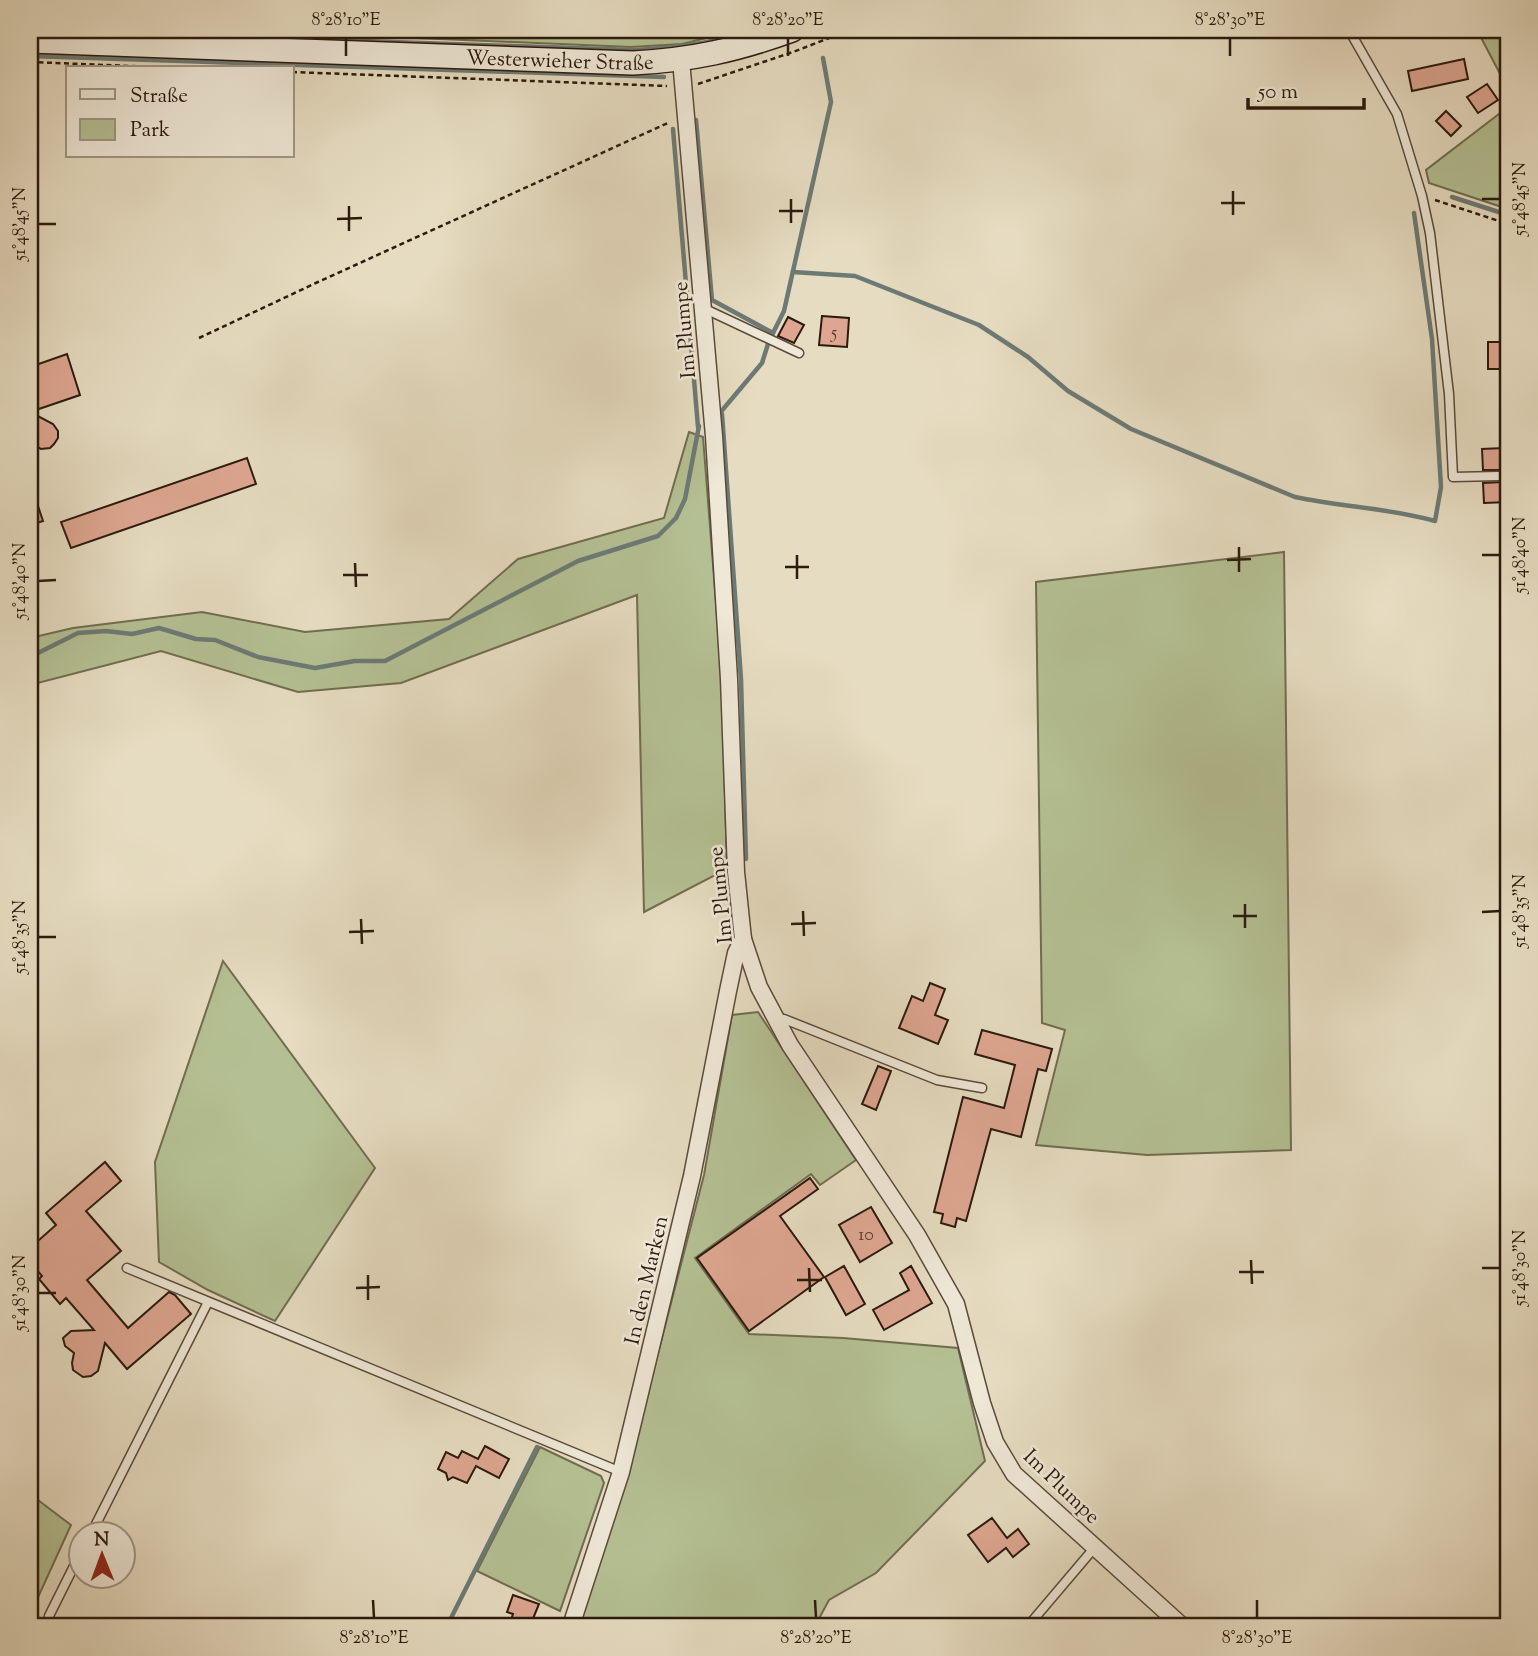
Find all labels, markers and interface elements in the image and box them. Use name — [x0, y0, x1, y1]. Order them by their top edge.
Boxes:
text: 8°28'10"E — [311, 8, 381, 34]
text: 8°28'20"E — [752, 8, 824, 34]
text: 8°28'30"E — [1195, 8, 1265, 34]
street label: Westerwieher Straße — [465, 44, 655, 80]
legend — [66, 66, 294, 158]
scale bar — [1248, 66, 1363, 110]
text: 50 m — [1257, 78, 1298, 108]
text: Straße — [130, 82, 188, 112]
text: Park — [130, 116, 171, 146]
text: 51°48'45"N — [1508, 162, 1534, 237]
text: 51°48'45"N — [8, 187, 34, 262]
street label: Im Plumpe — [667, 280, 705, 379]
house number: 5 — [830, 321, 837, 347]
text: 51°48'40"N — [1508, 517, 1534, 594]
text: 51°48'40"N — [8, 543, 34, 620]
street label: Im Plumpe — [702, 845, 742, 945]
text: 51°48'35"N — [1508, 874, 1534, 949]
text: 51°48'35"N — [8, 900, 34, 975]
street label: In den Marken — [619, 1213, 677, 1348]
house number: 10 — [858, 1223, 874, 1249]
text: 51°48'30"N — [1508, 1230, 1534, 1307]
text: 51°48'30"N — [8, 1255, 34, 1332]
street label: Im Plumpe — [1015, 1443, 1106, 1532]
north arrow — [66, 1520, 136, 1590]
text: N — [94, 1527, 110, 1554]
text: 8°28'10"E — [339, 1626, 409, 1652]
text: 8°28'20"E — [780, 1626, 852, 1652]
text: 8°28'30"E — [1222, 1626, 1292, 1652]

